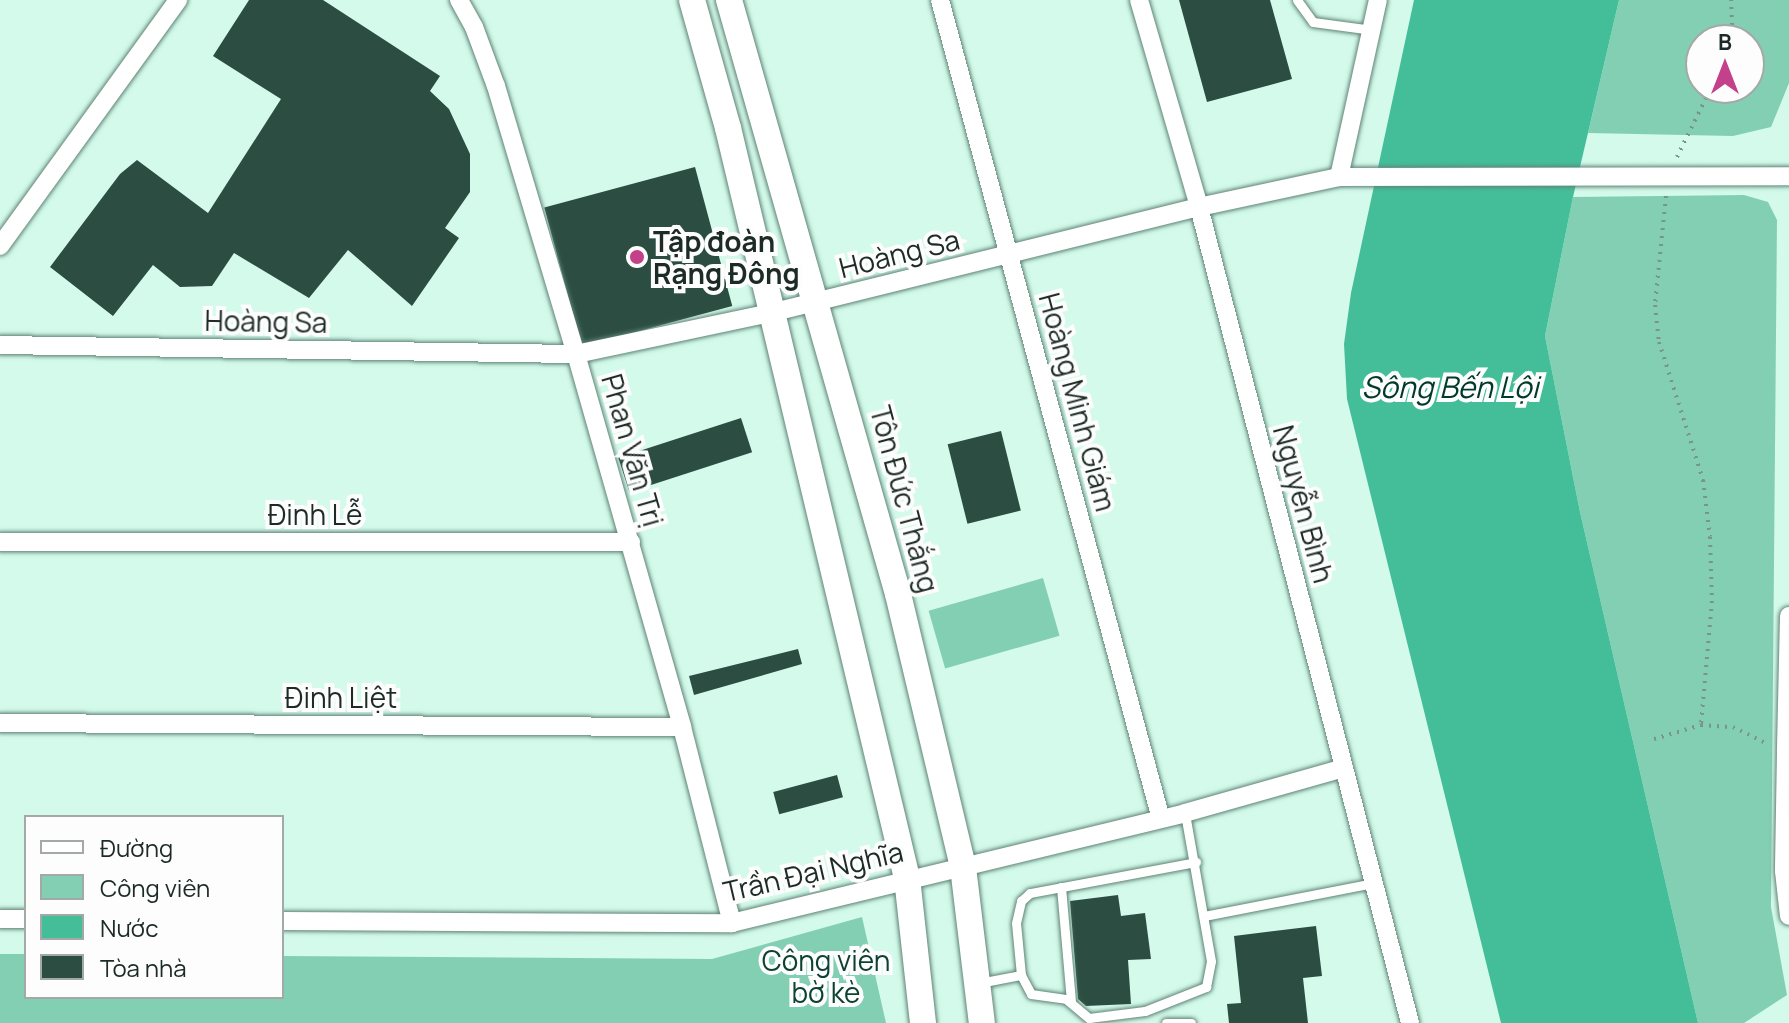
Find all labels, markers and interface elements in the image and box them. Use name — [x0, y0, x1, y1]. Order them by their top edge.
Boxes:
north arrow — [1685, 24, 1765, 104]
text: B — [1718, 27, 1732, 57]
street label: Hoàng Sa — [835, 222, 963, 284]
place label: Tập đoàn Rạng Đông — [653, 224, 800, 290]
marker: Tập đoàn Rạng Đông — [628, 248, 646, 266]
street label: Hoàng Minh Giám — [1033, 289, 1123, 515]
street label: Hoàng Sa — [204, 303, 328, 339]
water label: Sông Bến Lội — [1361, 369, 1539, 405]
street label: Phan Văn Trị — [595, 370, 671, 530]
street label: Tôn Đức Thắng — [864, 402, 946, 596]
street label: Nguyễn Bình — [1267, 422, 1341, 586]
street label: Đinh Lễ — [268, 497, 362, 531]
street label: Đinh Liệt — [285, 680, 397, 714]
legend — [24, 815, 284, 999]
text: Đường — [100, 831, 173, 864]
street label: Trần Đại Nghĩa — [720, 834, 906, 908]
text: Công viên — [100, 871, 210, 904]
text: Nước — [100, 911, 159, 944]
park label: Công viên bờ kè — [762, 943, 890, 1009]
text: Tòa nhà — [100, 951, 187, 984]

